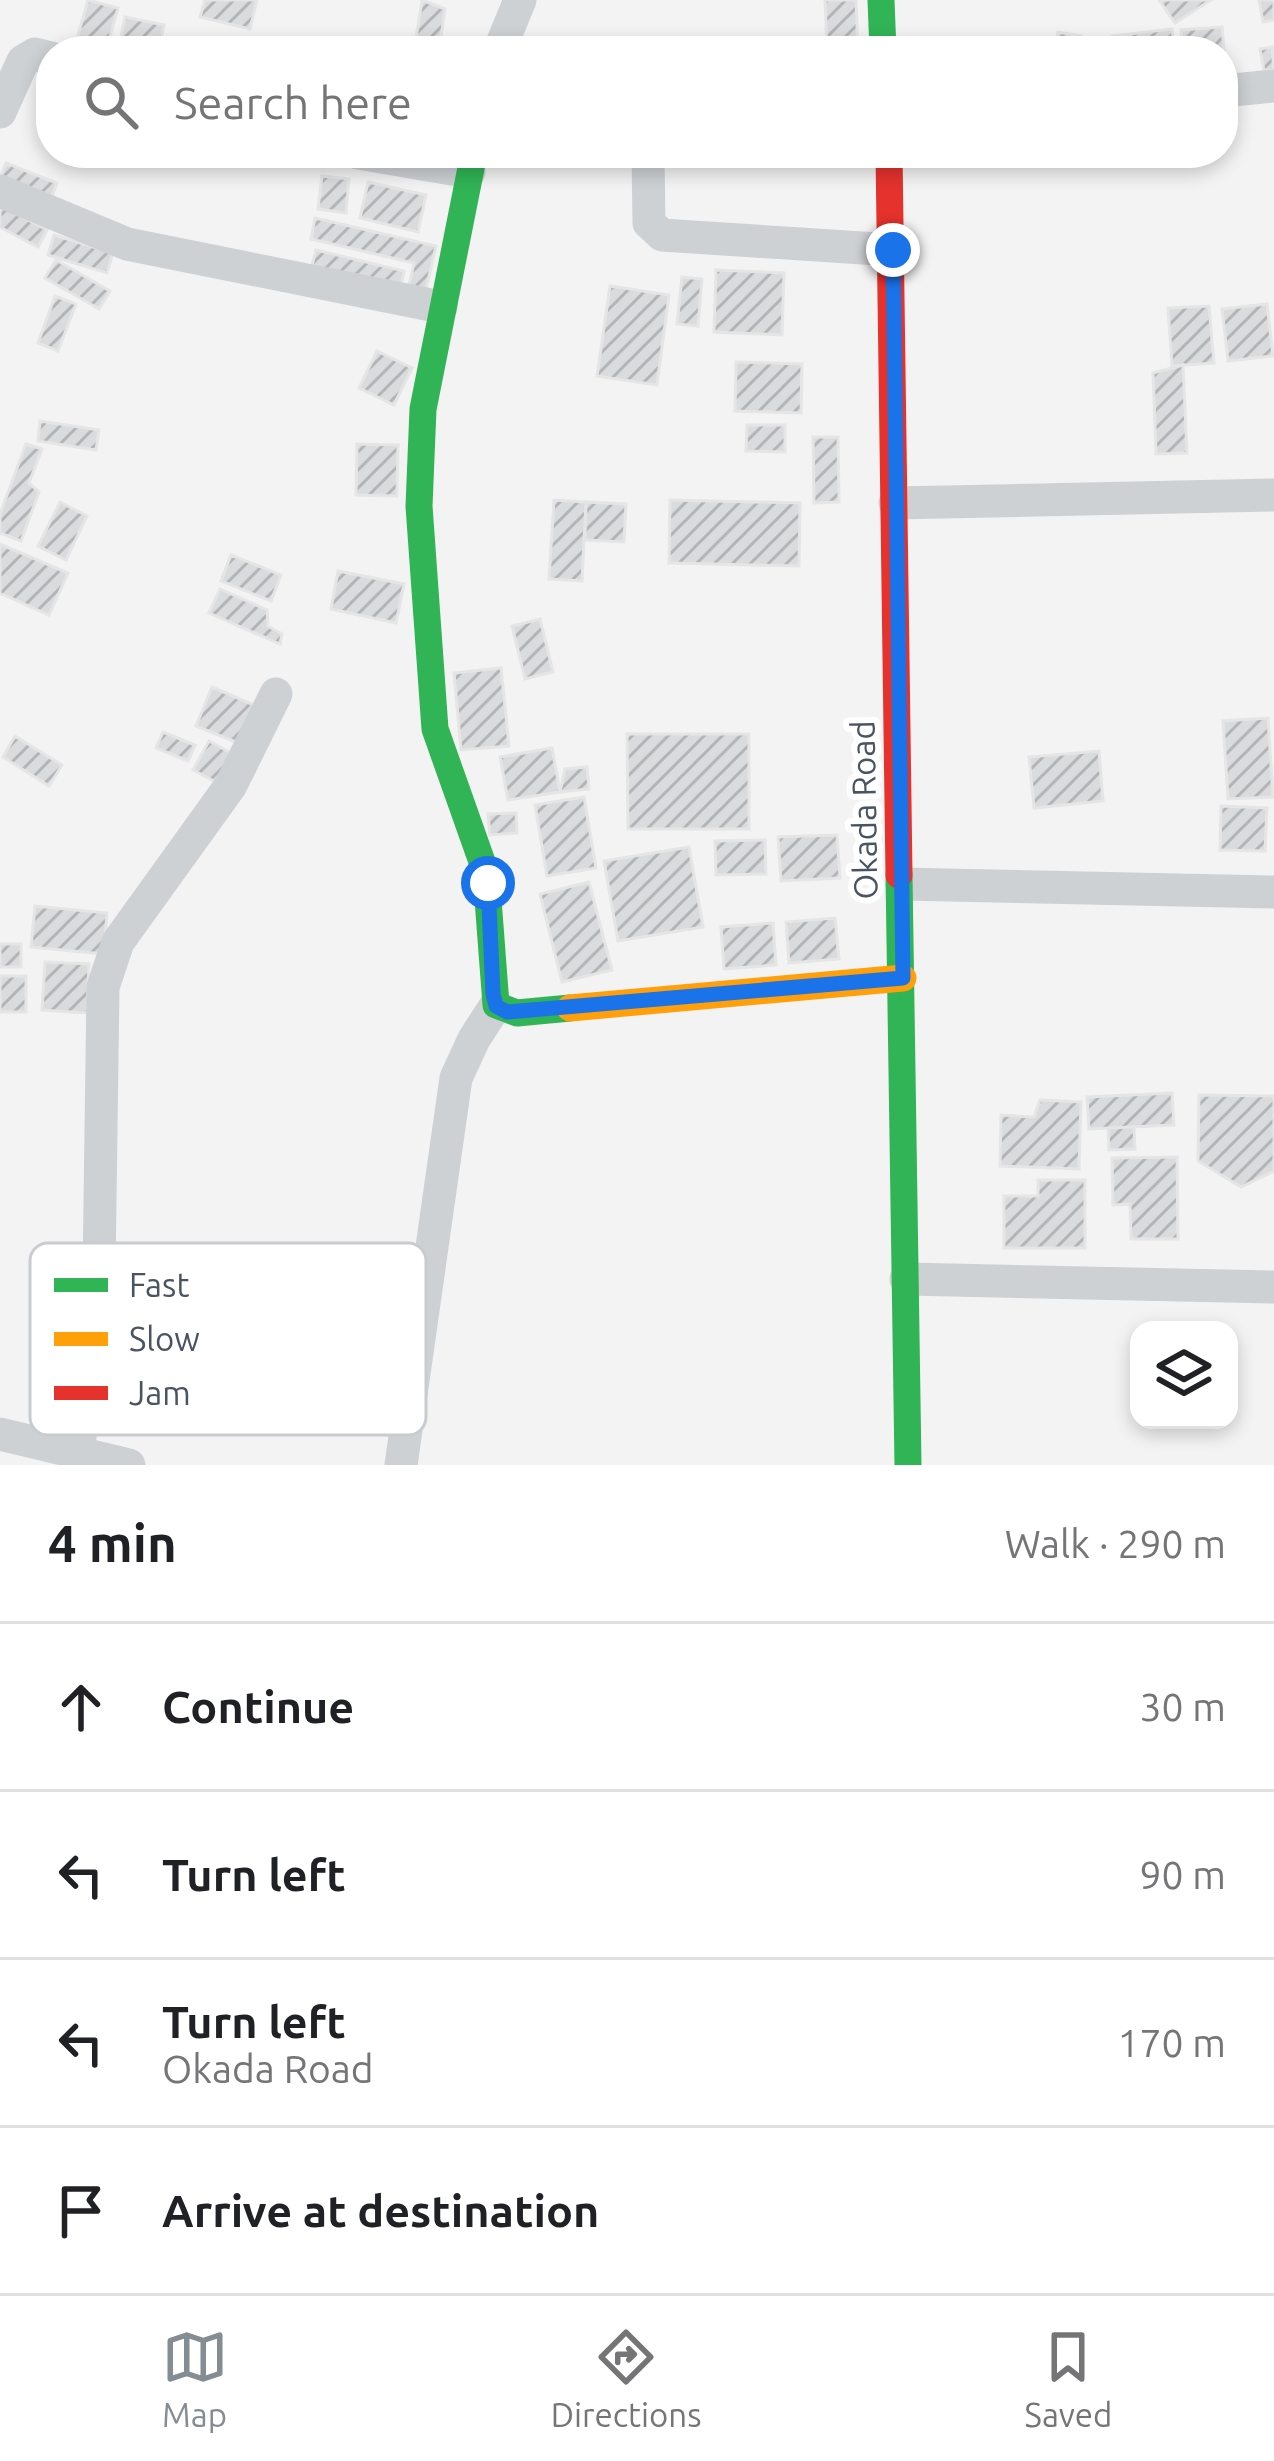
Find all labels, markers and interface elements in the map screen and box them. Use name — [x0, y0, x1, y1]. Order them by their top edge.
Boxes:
search box — [36, 36, 1238, 168]
icon: search — [78, 69, 144, 135]
text: Search here — [174, 77, 412, 128]
route end — [866, 223, 920, 277]
street label: Okada Road — [843, 720, 884, 900]
route start — [461, 856, 515, 910]
legend — [30, 1243, 426, 1435]
text: Fast — [129, 1266, 189, 1303]
text: Slow — [129, 1320, 200, 1357]
map controls — [1130, 1321, 1238, 1429]
button: layers — [1130, 1321, 1238, 1429]
text: Jam — [129, 1374, 191, 1411]
text: 4 min — [48, 1514, 177, 1572]
text: Walk · 290 m — [1005, 1522, 1226, 1565]
icon: ahead — [48, 1674, 114, 1740]
text: Continue — [162, 1681, 354, 1732]
text: 30 m — [1139, 1685, 1226, 1728]
icon: left — [48, 1842, 114, 1908]
text: Turn left — [162, 1849, 346, 1900]
text: 90 m — [1139, 1853, 1226, 1896]
text: Turn left — [162, 1996, 346, 2047]
icon: left — [48, 2010, 114, 2076]
text: 170 m — [1117, 2021, 1226, 2064]
text: Okada Road — [162, 2047, 374, 2090]
icon: arrive — [48, 2178, 114, 2244]
text: Arrive at destination — [162, 2185, 599, 2236]
tab: Map — [162, 2324, 228, 2433]
tab: Directions — [551, 2324, 701, 2433]
tab: Saved — [1025, 2324, 1112, 2433]

